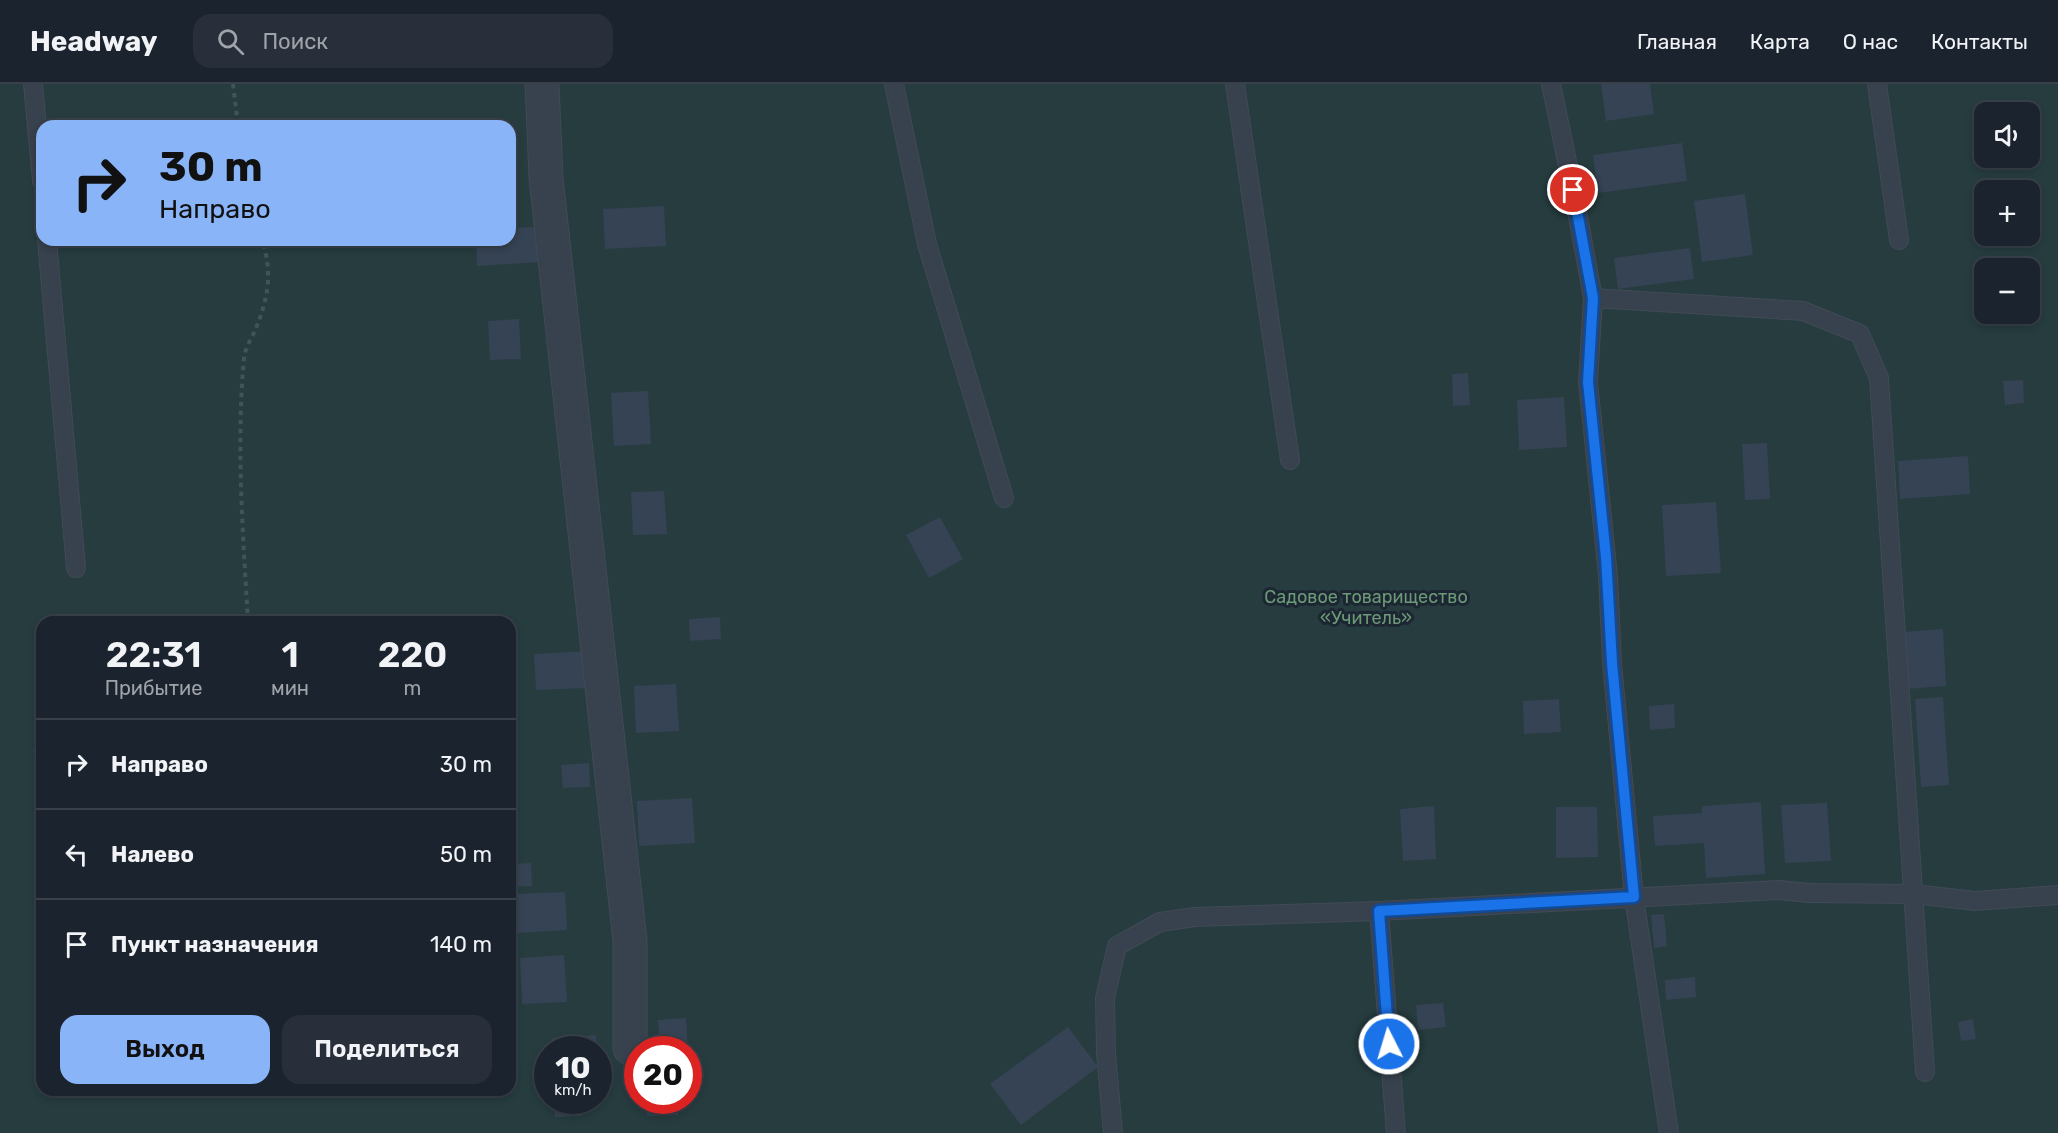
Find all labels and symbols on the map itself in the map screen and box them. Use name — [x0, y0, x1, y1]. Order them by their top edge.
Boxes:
pin — [1547, 164, 1598, 215]
park label: Садовое товарищество «Учитель» — [1264, 586, 1468, 629]
position arrow — [1357, 1012, 1421, 1076]
speed limit sign: 20 — [624, 1036, 702, 1114]

